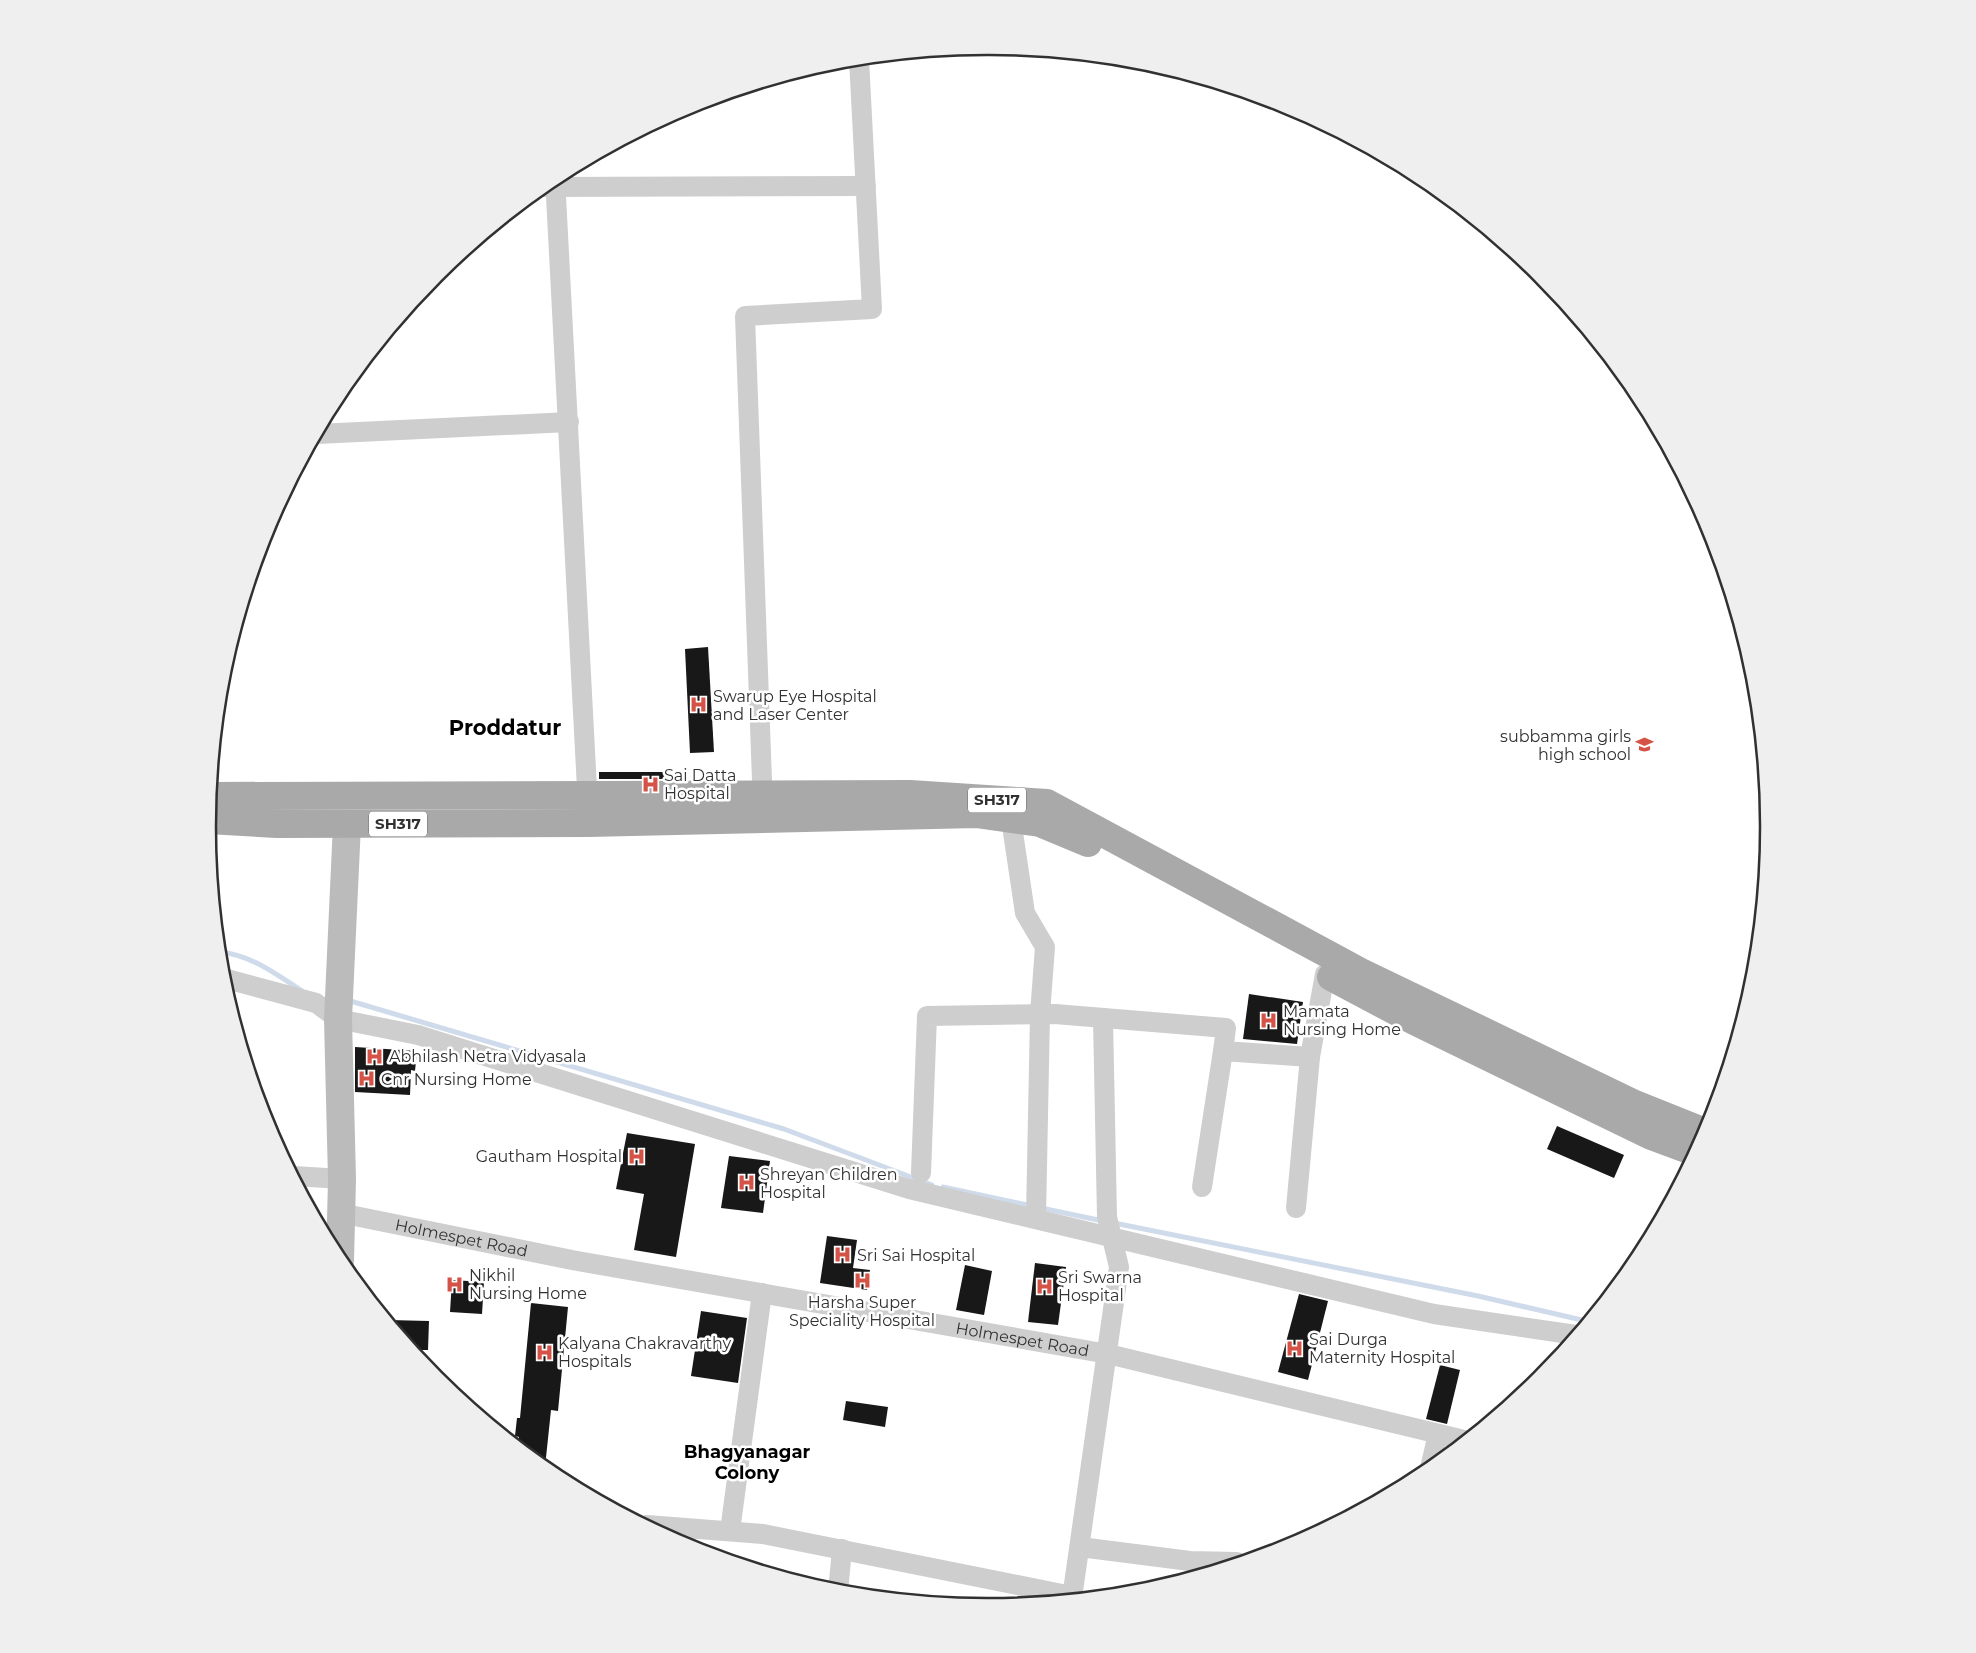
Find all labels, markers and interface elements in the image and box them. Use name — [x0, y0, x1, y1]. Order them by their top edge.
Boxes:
place label: Swarup Eye Hospital and Laser Center — [713, 687, 877, 724]
hospital icon: Swarup Eye Hospital and Laser Center — [689, 695, 709, 715]
district label: Proddatur — [449, 715, 561, 740]
place label: subbamma girls high school — [1500, 727, 1631, 764]
school or university icon: subbamma girls high school — [1635, 735, 1655, 755]
place label: Sai Datta Hospital — [664, 766, 736, 803]
hospital icon: Sai Datta Hospital — [640, 774, 660, 794]
road number: SH317 — [968, 788, 1026, 812]
road number: SH317 — [369, 812, 427, 836]
place label: Mamata Nursing Home — [1283, 1002, 1401, 1039]
hospital icon: Mamata Nursing Home — [1259, 1010, 1279, 1030]
hospital icon: Abhilash Netra Vidyasala — [365, 1046, 385, 1066]
place label: Abhilash Netra Vidyasala — [389, 1047, 586, 1066]
hospital icon: Cnr Nursing Home — [357, 1069, 377, 1089]
place label: Cnr Nursing Home — [381, 1070, 532, 1089]
hospital icon: Gautham Hospital — [626, 1146, 646, 1166]
place label: Gautham Hospital — [476, 1147, 622, 1166]
place label: Shreyan Children Hospital — [760, 1165, 898, 1202]
hospital icon: Shreyan Children Hospital — [736, 1173, 756, 1193]
street label: Holmespet Road — [393, 1215, 529, 1261]
hospital icon: Sri Sai Hospital — [833, 1245, 853, 1265]
place label: Sri Sai Hospital — [857, 1246, 975, 1265]
place label: Nikhil Nursing Home — [469, 1266, 587, 1303]
place label: Sri Swarna Hospital — [1058, 1268, 1142, 1305]
hospital icon: Harsha Super Speciality Hospital — [852, 1270, 872, 1290]
hospital icon: Nikhil Nursing Home — [445, 1274, 465, 1294]
hospital icon: Sri Swarna Hospital — [1034, 1276, 1054, 1296]
place label: Harsha Super Speciality Hospital — [789, 1293, 935, 1330]
street label: Holmespet Road — [954, 1318, 1090, 1360]
place label: Sai Durga Maternity Hospital — [1309, 1330, 1455, 1367]
place label: Kalyana Chakravarthy Hospitals — [558, 1334, 732, 1371]
hospital icon: Sai Durga Maternity Hospital — [1285, 1338, 1305, 1358]
hospital icon: Kalyana Chakravarthy Hospitals — [534, 1342, 554, 1362]
district label: Bhagyanagar Colony — [684, 1441, 811, 1484]

